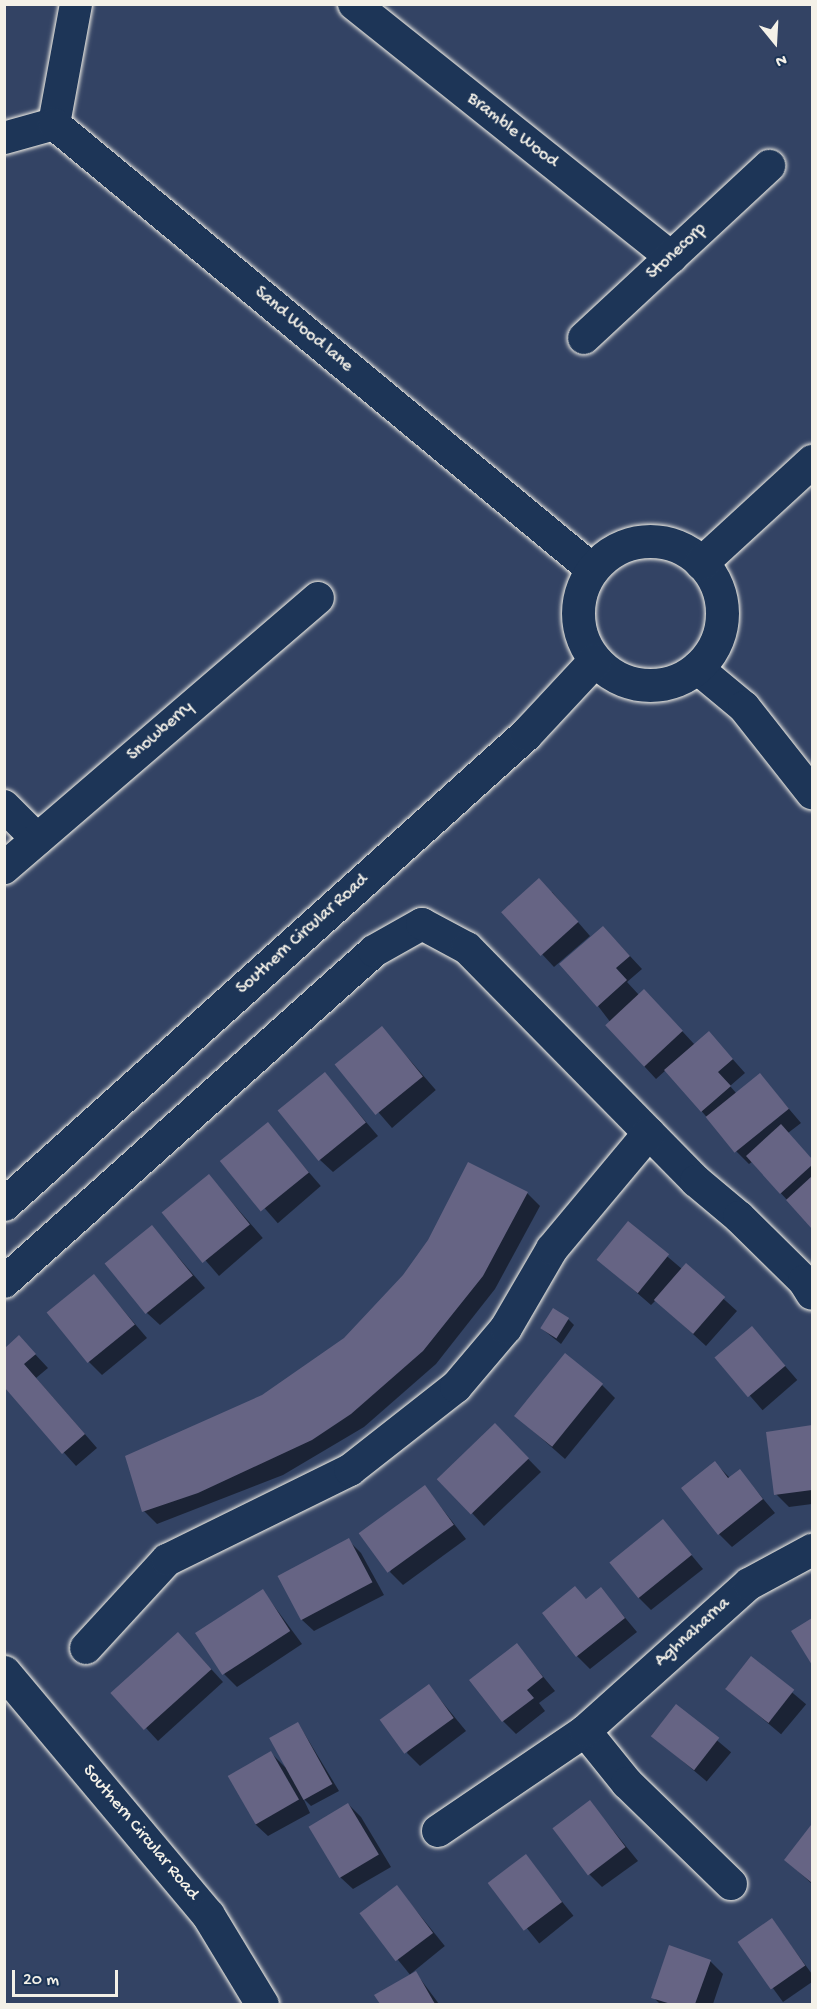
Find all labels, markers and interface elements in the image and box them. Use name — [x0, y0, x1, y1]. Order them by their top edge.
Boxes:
north arrow — [745, 12, 805, 72]
text: N — [773, 49, 789, 70]
street label: Bramble Wood — [462, 89, 562, 173]
street label: Stonecorp — [643, 219, 711, 285]
street label: Sand Wood lane — [249, 282, 357, 378]
street label: Snowberry — [124, 697, 198, 767]
street label: Southern Circular Road — [233, 870, 373, 1000]
street label: Aghnaharna — [651, 1594, 735, 1672]
street label: Southern Circular Road — [77, 1761, 203, 1905]
scale bar — [15, 1958, 122, 1996]
text: 20 m — [23, 1970, 59, 1991]

